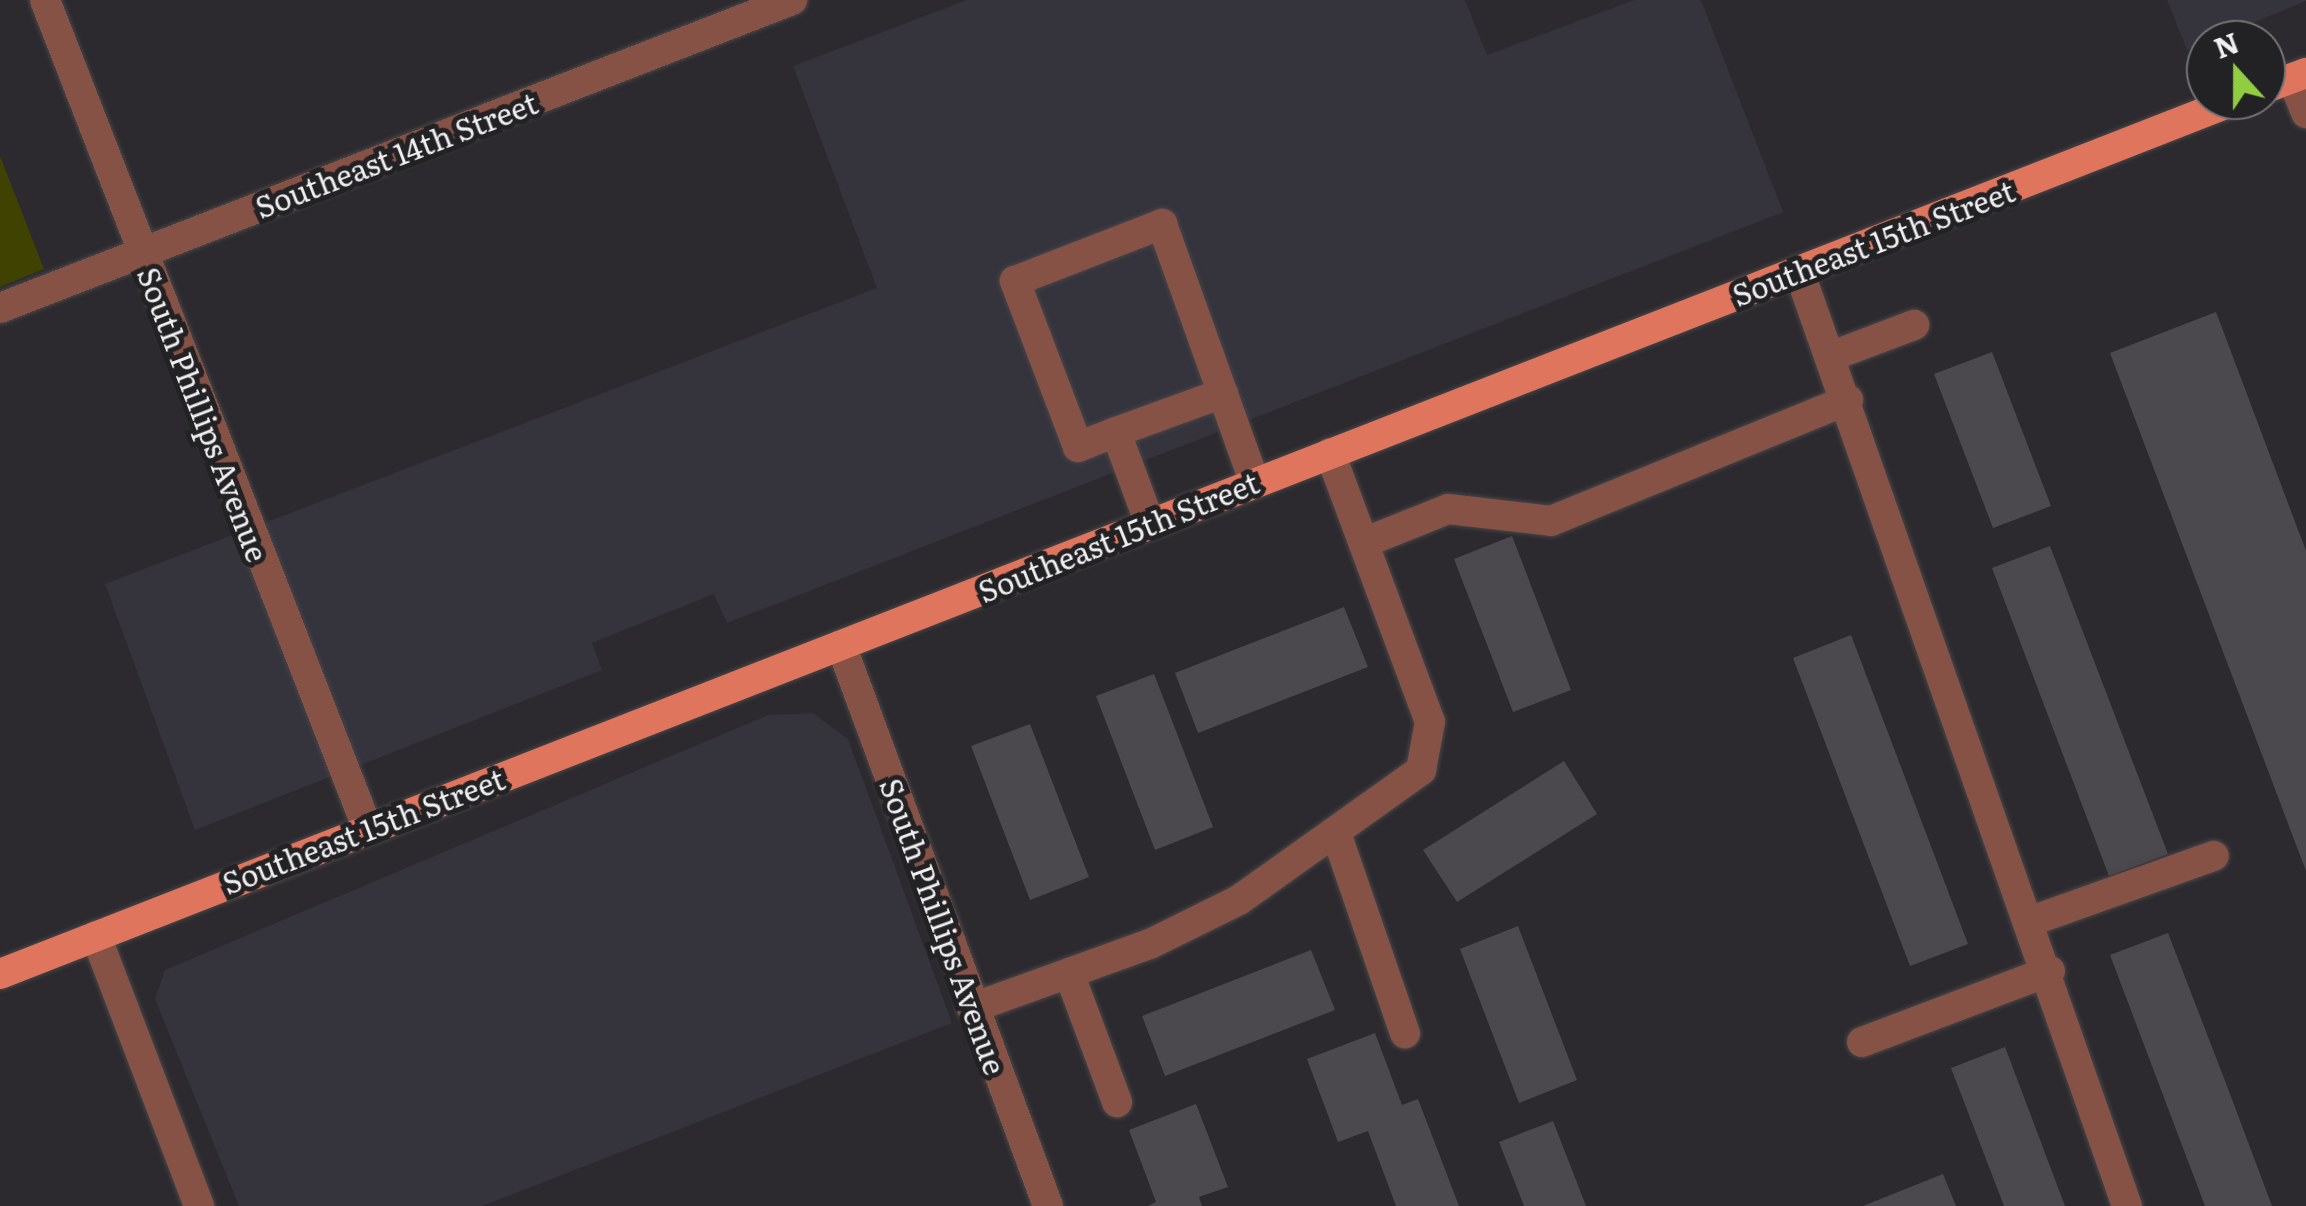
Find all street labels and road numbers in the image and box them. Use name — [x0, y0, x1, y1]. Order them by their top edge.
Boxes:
street label: Southeast 14th Street — [250, 84, 542, 224]
street label: Southeast 15th Street — [1727, 172, 2019, 312]
street label: South Phillips Avenue — [131, 262, 277, 566]
street label: Southeast 15th Street — [972, 463, 1264, 609]
street label: Southeast 15th Street — [217, 760, 509, 900]
street label: South Phillips Avenue — [874, 773, 1014, 1079]

